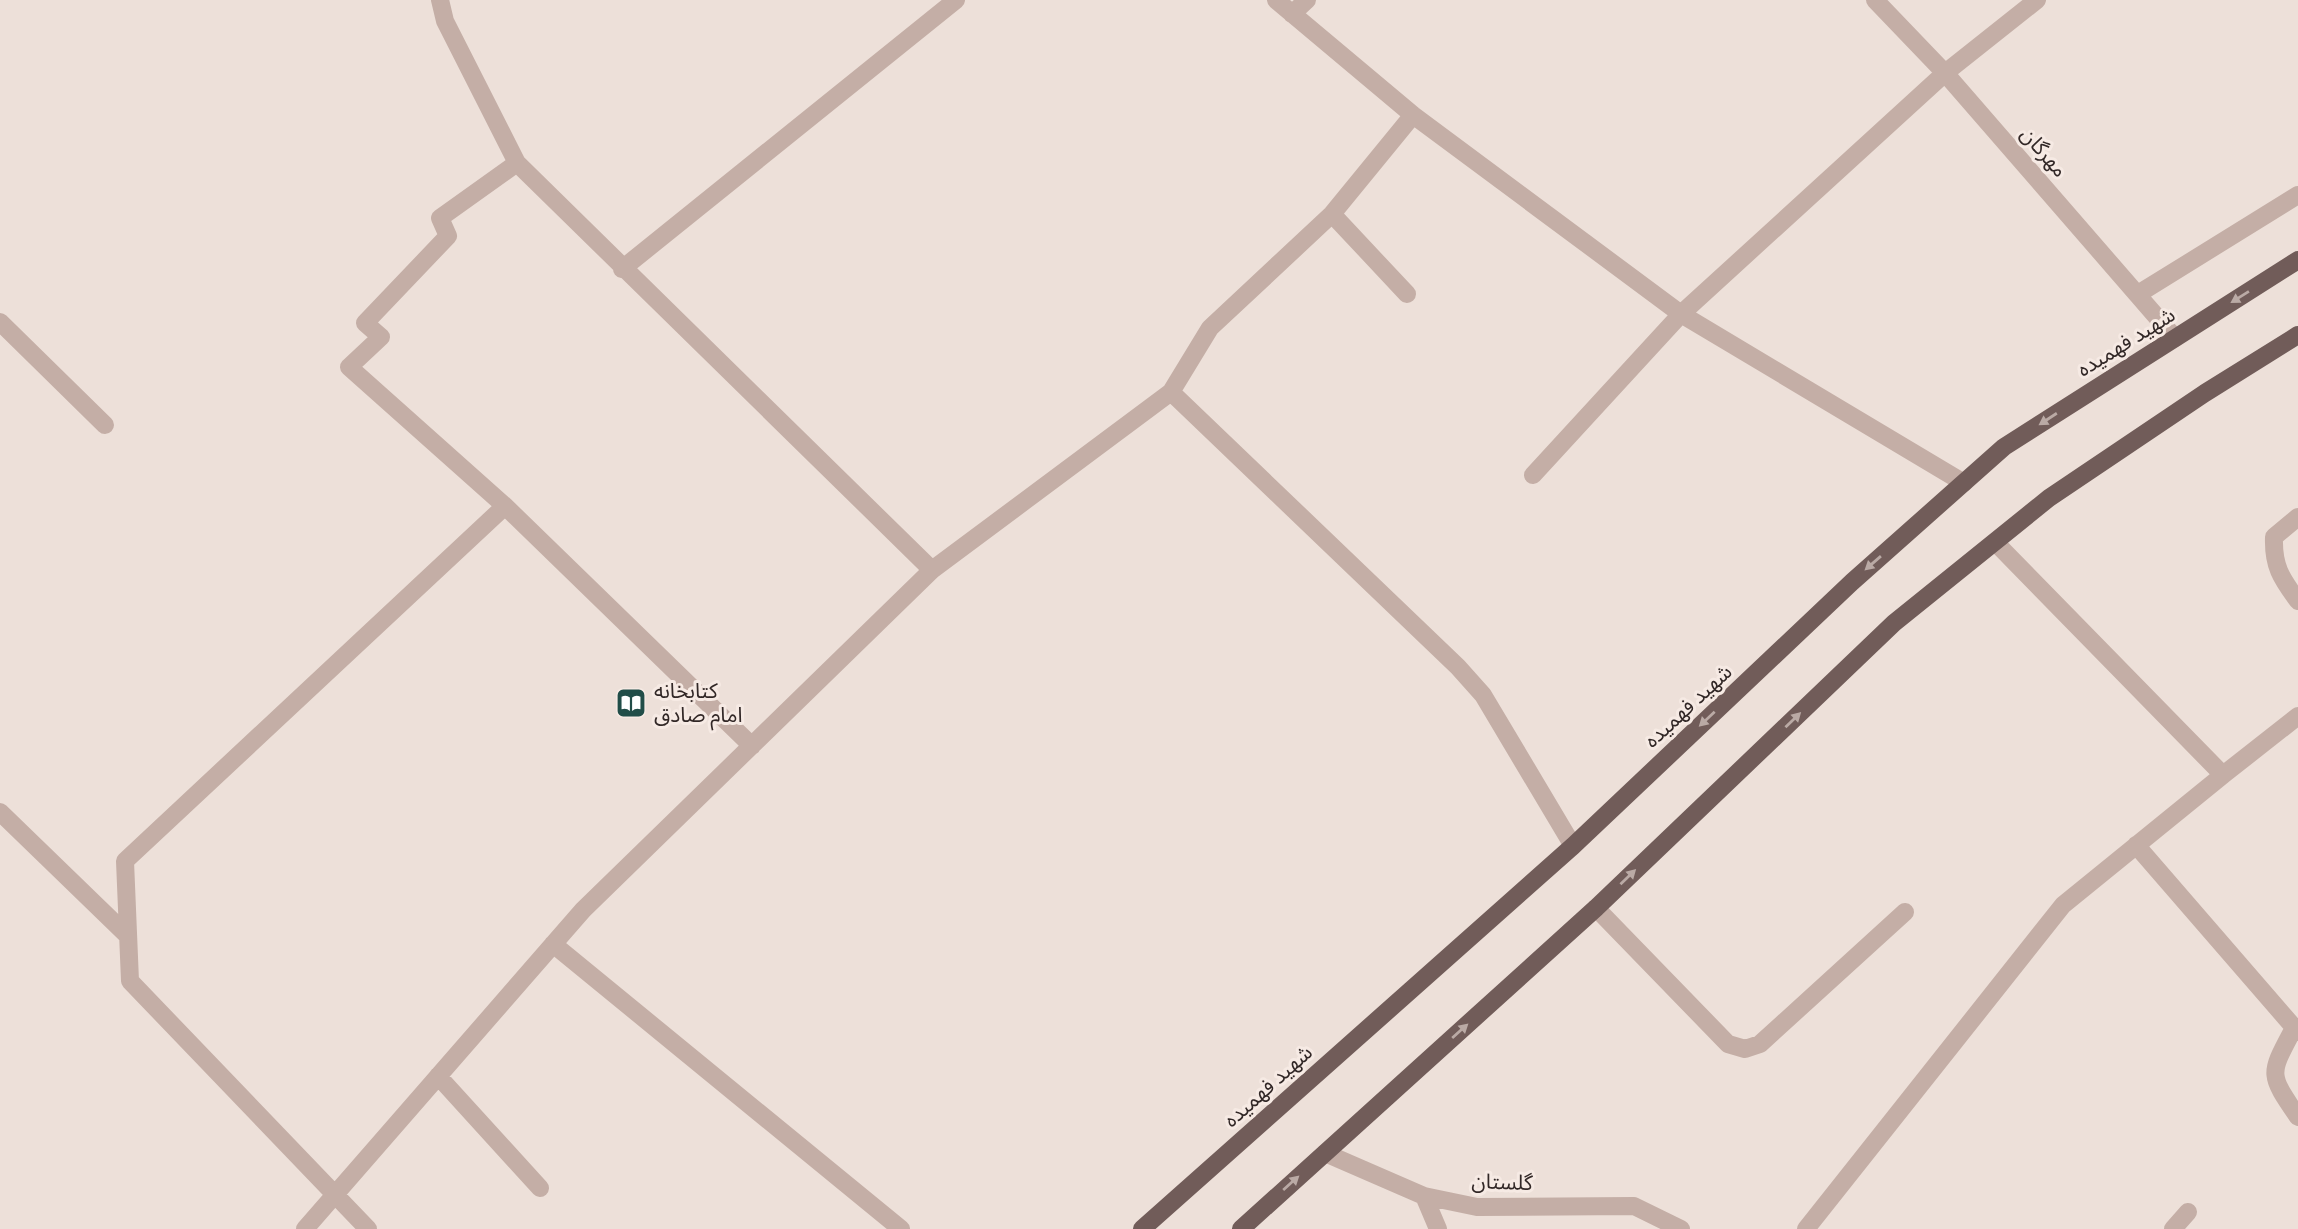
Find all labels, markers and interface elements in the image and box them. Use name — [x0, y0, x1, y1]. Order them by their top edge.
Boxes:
street label: مهرگان — [2016, 122, 2072, 182]
one-way arrow — [2231, 290, 2250, 303]
street label: شهید فهمیده — [2073, 303, 2179, 381]
one-way arrow — [2039, 412, 2058, 425]
one-way arrow — [1865, 555, 1882, 570]
street label: شهید فهمیده — [1639, 660, 1737, 752]
place label: کتابخانه امام صادق — [654, 679, 742, 731]
library icon: کتابخانه امام صادق — [614, 686, 648, 720]
one-way arrow — [1699, 710, 1716, 726]
one-way arrow — [1784, 712, 1801, 729]
one-way arrow — [1619, 870, 1636, 886]
one-way arrow — [1451, 1023, 1469, 1039]
street label: شهید فهمیده — [1219, 1040, 1317, 1132]
street label: گلستان — [1471, 1169, 1533, 1195]
one-way arrow — [1282, 1176, 1299, 1192]

